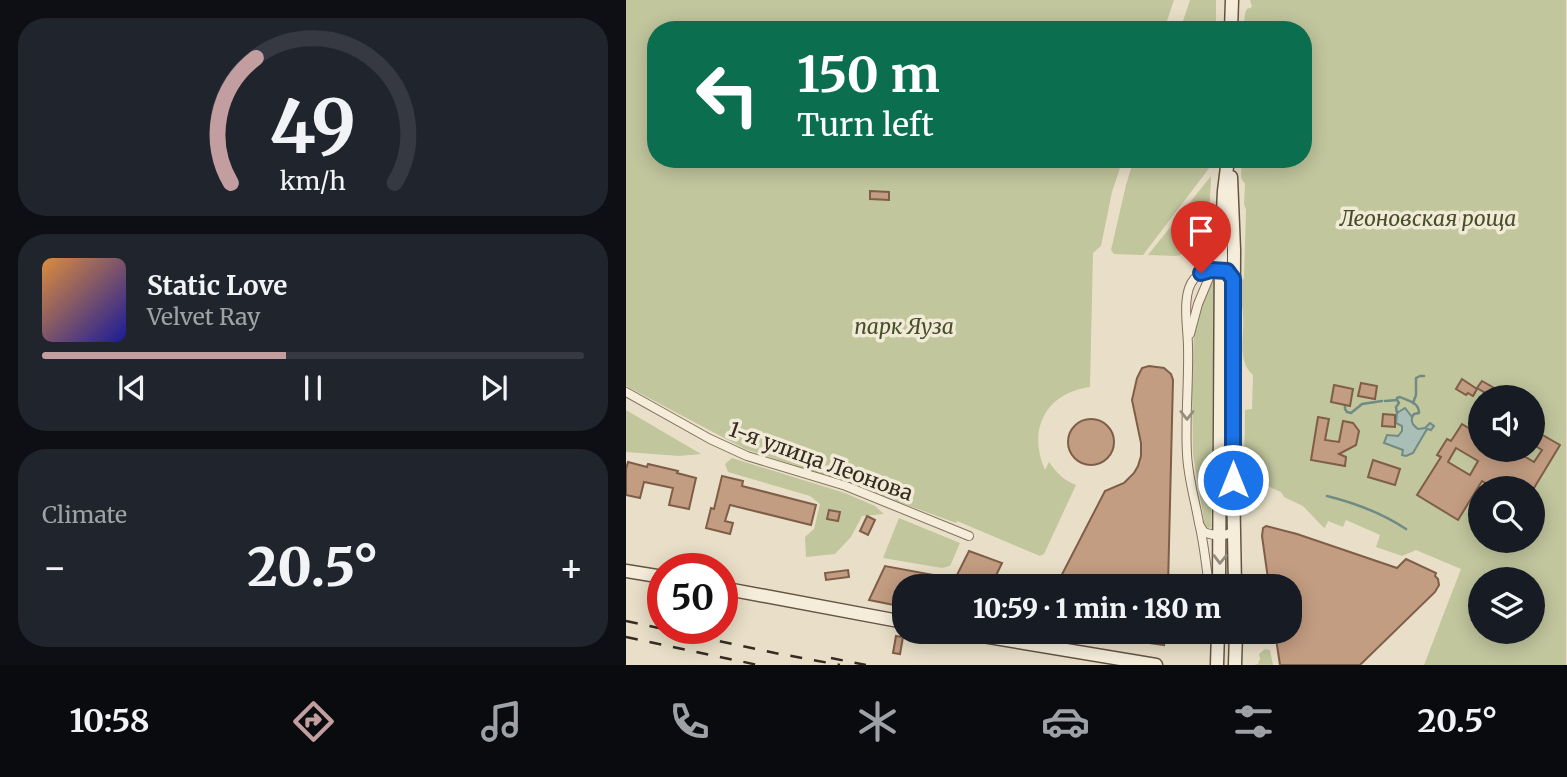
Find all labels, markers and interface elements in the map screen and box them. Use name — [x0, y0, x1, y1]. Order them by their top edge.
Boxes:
text: 150 m — [797, 44, 940, 105]
icon: left — [682, 49, 773, 140]
text: 49 — [270, 81, 356, 173]
text: Turn left — [797, 105, 934, 145]
text: km/h — [280, 165, 346, 197]
pin — [1171, 201, 1231, 273]
park label: Леоновская роща — [1339, 205, 1516, 232]
icon: arrive — [1182, 212, 1220, 250]
text: Static Love — [147, 269, 287, 302]
text: Velvet Ray — [147, 302, 260, 331]
park label: парк Яуза — [854, 313, 954, 340]
icon: previous — [113, 369, 151, 407]
icon: pause — [294, 369, 332, 407]
icon: next — [475, 369, 513, 407]
map controls — [1468, 385, 1545, 644]
button: sound — [1468, 385, 1545, 462]
one-way arrow — [1179, 410, 1195, 421]
street label: 1-я улица Леонова — [725, 415, 917, 507]
position arrow — [1196, 443, 1270, 517]
button: search — [1468, 476, 1545, 553]
text: Climate — [42, 500, 127, 529]
text: 20.5° — [247, 535, 379, 600]
text: − — [42, 544, 67, 591]
text: + — [559, 544, 584, 591]
speed limit sign: 50 — [647, 553, 738, 644]
one-way arrow — [1212, 554, 1227, 565]
button: layers — [1468, 567, 1545, 644]
text: 10:59 · 1 min · 180 m — [973, 592, 1221, 625]
icon: directions — [289, 697, 338, 746]
icon: music — [477, 697, 526, 746]
icon: phone — [665, 697, 714, 746]
icon: climate — [853, 697, 902, 746]
icon: car — [1041, 697, 1090, 746]
icon: filters — [1229, 697, 1278, 746]
text: 10:58 — [70, 701, 150, 741]
text: 20.5° — [1418, 701, 1497, 741]

